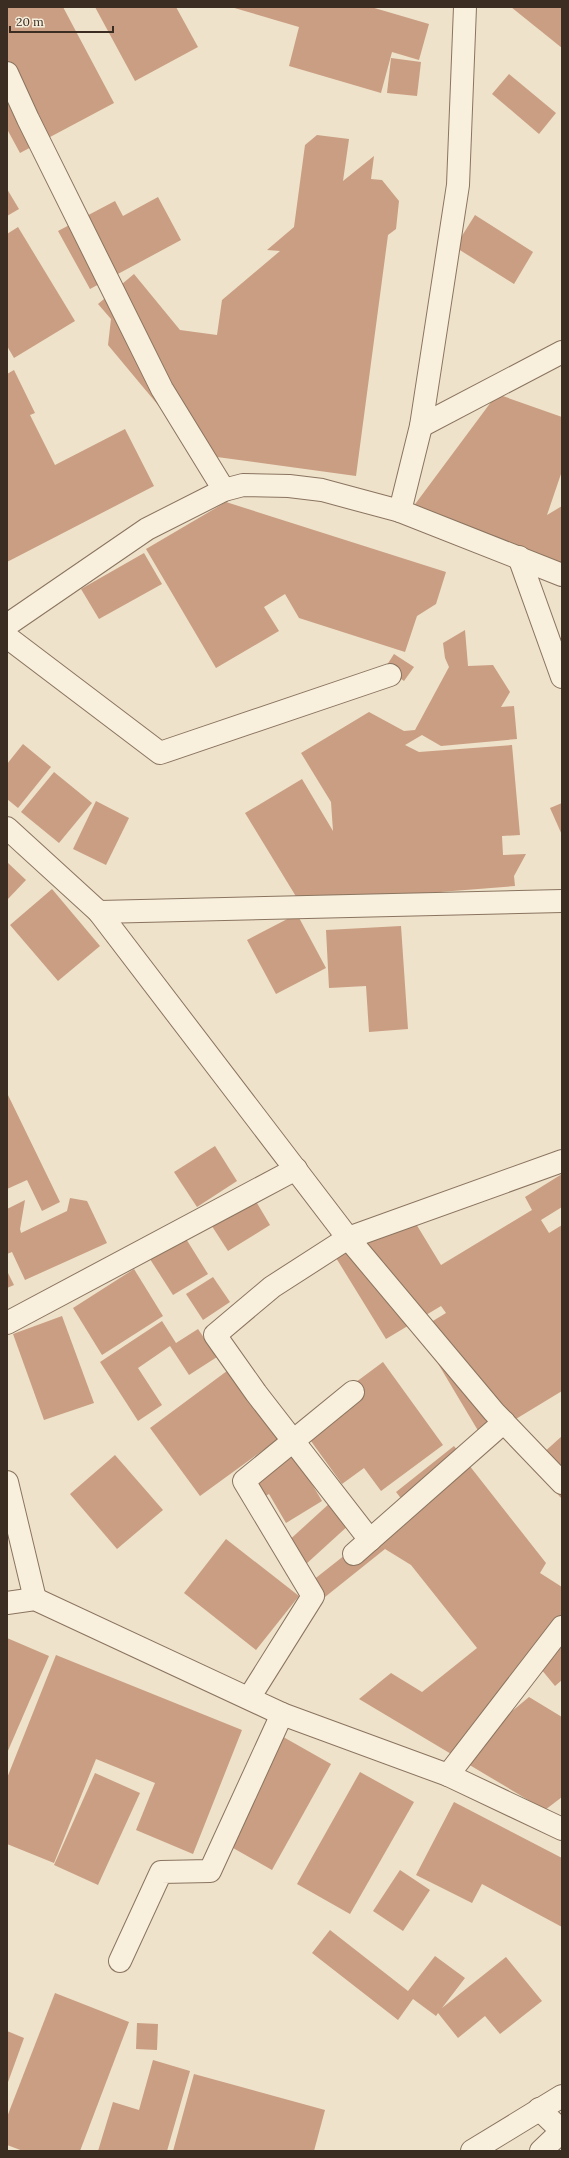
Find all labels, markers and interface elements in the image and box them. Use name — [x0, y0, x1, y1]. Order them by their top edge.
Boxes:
scale bar — [10, 8, 113, 34]
text: 20 m — [16, 14, 44, 29]

